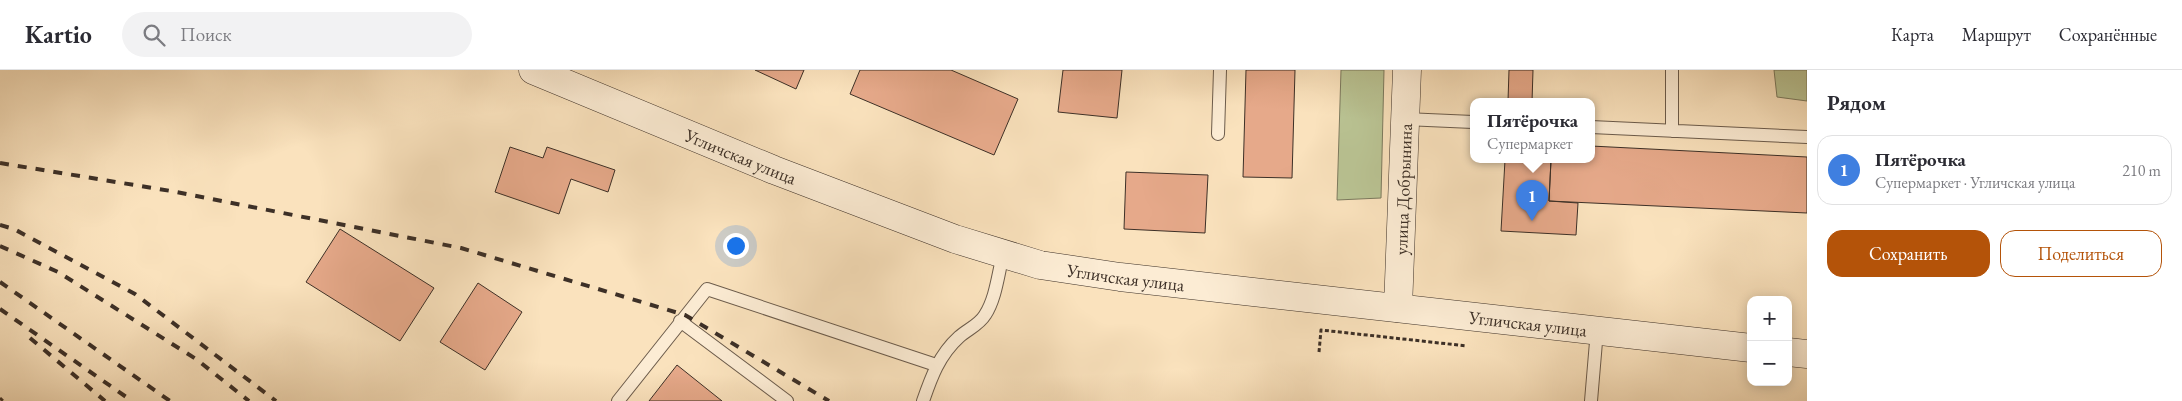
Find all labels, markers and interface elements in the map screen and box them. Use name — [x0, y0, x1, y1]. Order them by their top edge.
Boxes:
search box — [122, 12, 472, 57]
text: Kartio — [25, 19, 92, 50]
icon: search — [140, 21, 168, 49]
text: Поиск — [180, 22, 232, 47]
text: Карта — [1891, 23, 1934, 46]
text: Маршрут — [1962, 23, 2031, 46]
text: Сохранённые — [2059, 23, 2157, 46]
text: Рядом — [1827, 89, 1886, 116]
popup — [1470, 98, 1595, 163]
text: Пятёрочка — [1487, 108, 1578, 133]
street label: улица Добрынина — [1389, 122, 1417, 255]
street label: Угличская улица — [681, 123, 801, 189]
text: Супермаркет — [1487, 133, 1573, 154]
text: Пятёрочка — [1875, 147, 1966, 172]
text: 1 — [1840, 160, 1848, 181]
text: 210 m — [2122, 160, 2161, 181]
text: Супермаркет · Угличская улица — [1875, 172, 2075, 193]
pin: 1 — [1516, 180, 1548, 221]
button: Сохранить — [1827, 230, 1990, 277]
button: Поделиться — [2000, 230, 2162, 277]
your location — [723, 233, 749, 259]
street label: Угличская улица — [1064, 258, 1187, 296]
map controls — [1747, 296, 1792, 386]
button: + — [1747, 296, 1792, 341]
street label: Угличская улица — [1467, 305, 1589, 341]
button: − — [1747, 341, 1792, 386]

